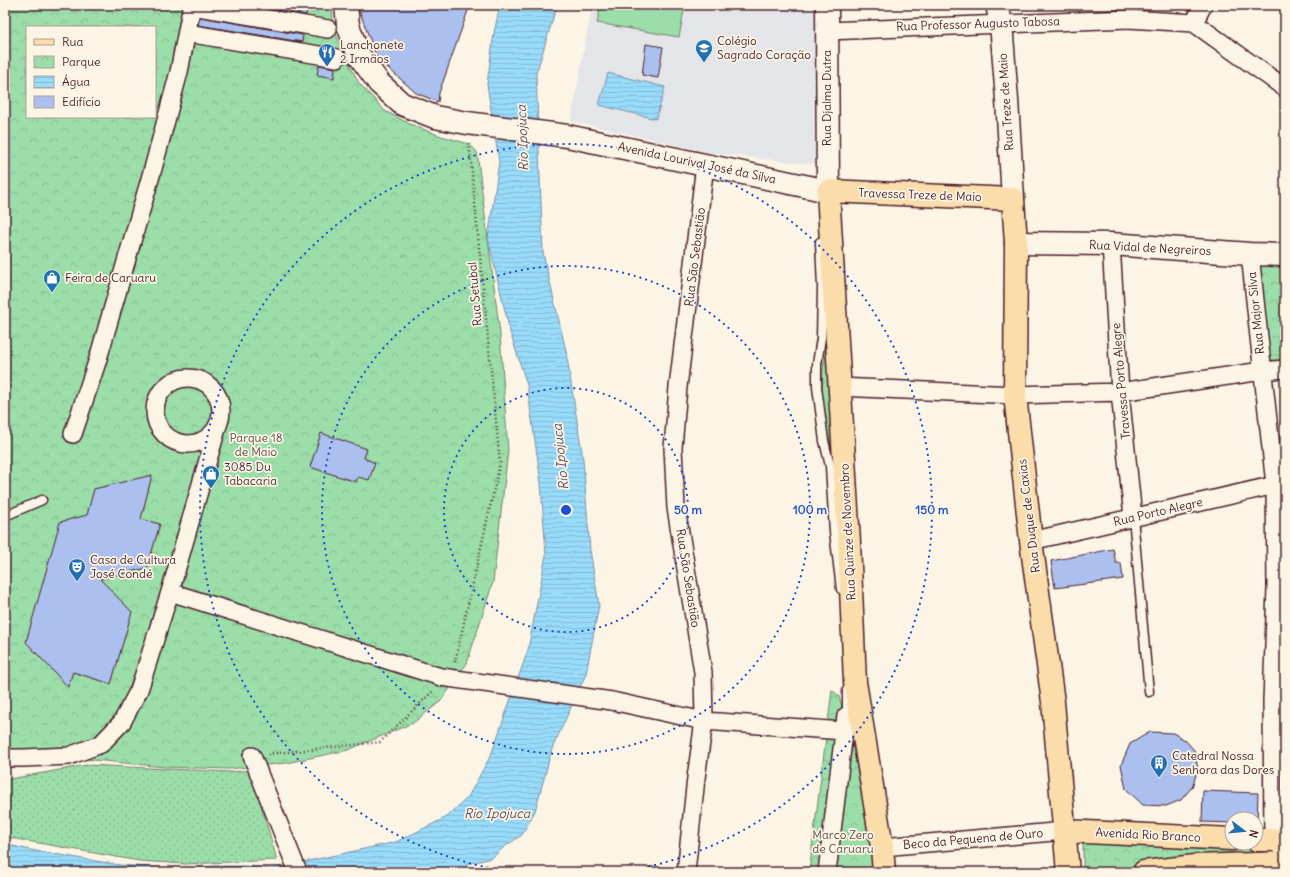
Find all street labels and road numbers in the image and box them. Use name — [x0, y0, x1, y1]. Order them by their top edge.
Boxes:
street label: Rua Professor Augusto Tabosa — [896, 13, 1060, 34]
street label: Rua Djalma Dutra — [819, 50, 834, 146]
street label: Rua Treze de Maio — [995, 52, 1016, 151]
street label: Avenida Lourival José da Silva — [617, 138, 778, 187]
street label: Travessa Treze de Maio — [858, 185, 982, 204]
street label: Rua São Sebastião — [681, 206, 708, 307]
street label: Rua Vidal de Negreiros — [1089, 237, 1211, 258]
street label: Rua Setubal — [464, 261, 485, 327]
street label: Rua Major Silva — [1244, 271, 1267, 355]
street label: Travessa Porto Alegre — [1108, 322, 1133, 440]
street label: Rua Duque de Caxias — [1014, 458, 1043, 574]
street label: Rua Quinze de Novembro — [836, 463, 859, 601]
street label: Rua Porto Alegre — [1112, 494, 1204, 529]
street label: Rua São Sebastião — [673, 528, 704, 629]
street label: Avenida Rio Branco — [1095, 824, 1201, 845]
street label: Beco da Pequena de Ouro — [902, 825, 1044, 852]

